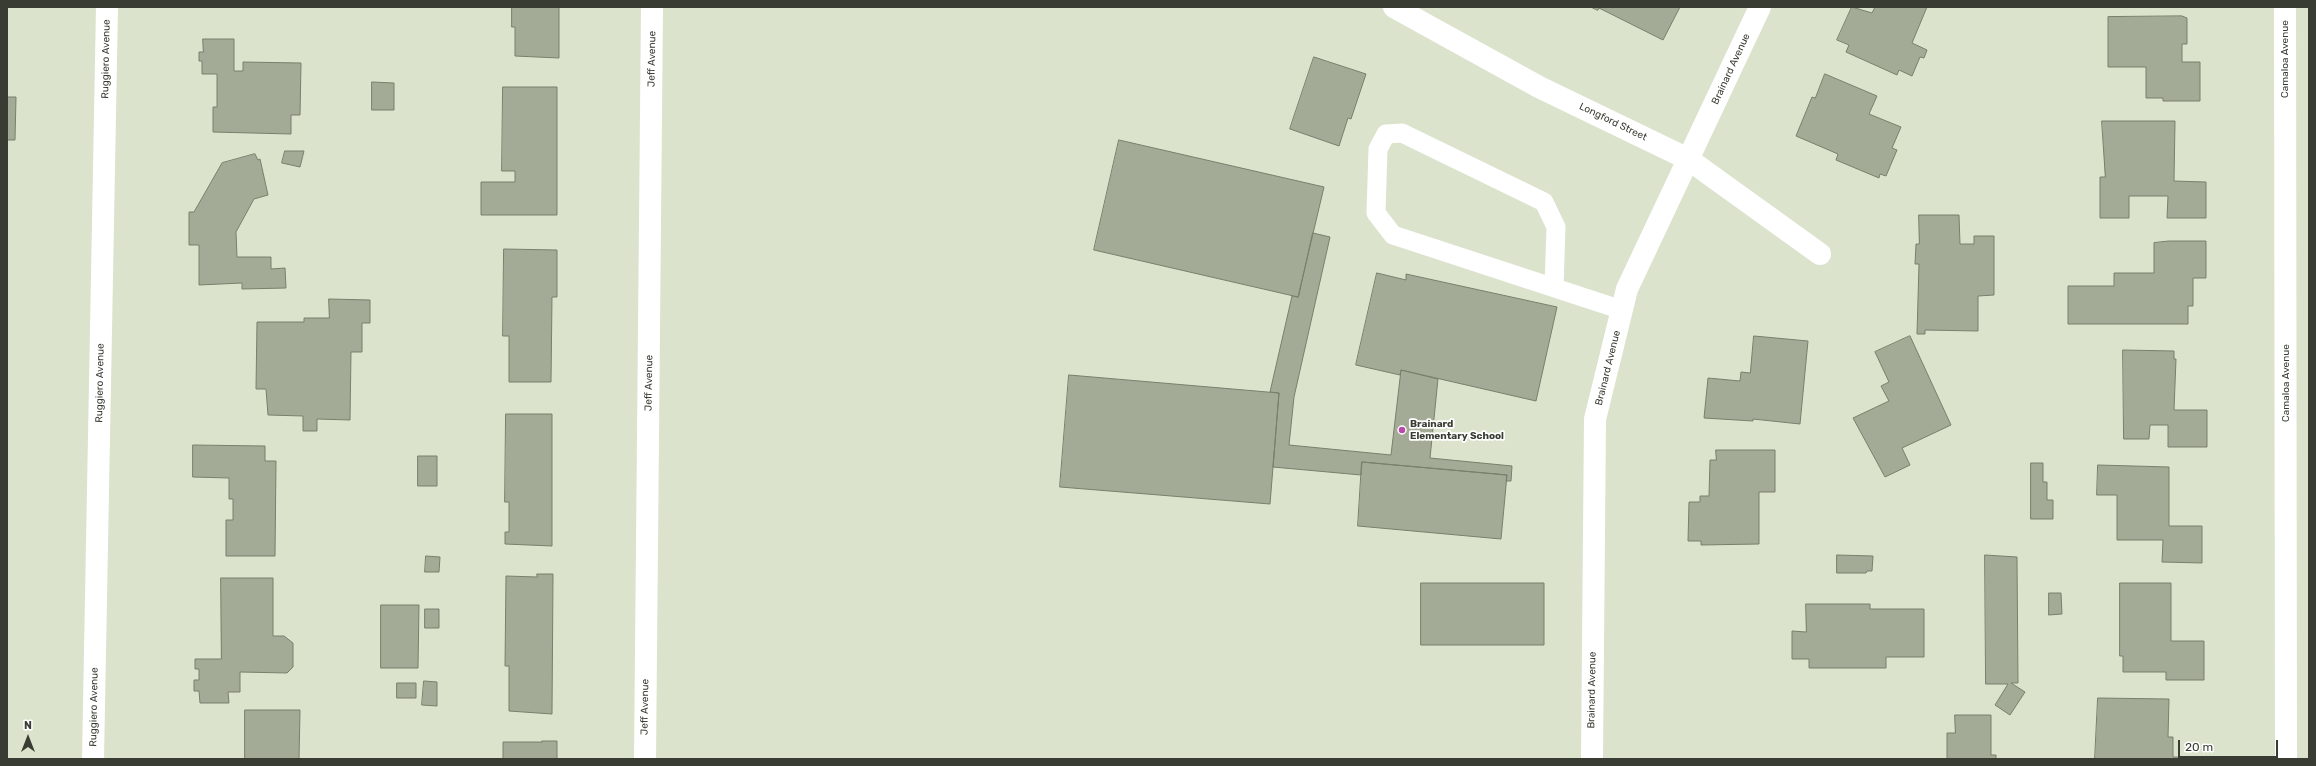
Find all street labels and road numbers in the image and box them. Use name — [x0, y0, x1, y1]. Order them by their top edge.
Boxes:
street label: Ruggiero Avenue — [99, 19, 113, 99]
street label: Camaloa Avenue — [2279, 20, 2291, 98]
street label: Jeff Avenue — [646, 31, 658, 87]
street label: Brainard Avenue — [1709, 32, 1753, 106]
street label: Longford Street — [1577, 100, 1649, 144]
street label: Brainard Avenue — [1593, 329, 1623, 407]
street label: Ruggiero Avenue — [93, 343, 107, 423]
street label: Camaloa Avenue — [2280, 344, 2292, 422]
street label: Jeff Avenue — [643, 355, 655, 411]
street label: Brainard Avenue — [1585, 651, 1599, 729]
street label: Ruggiero Avenue — [87, 667, 101, 747]
street label: Jeff Avenue — [639, 679, 651, 735]

